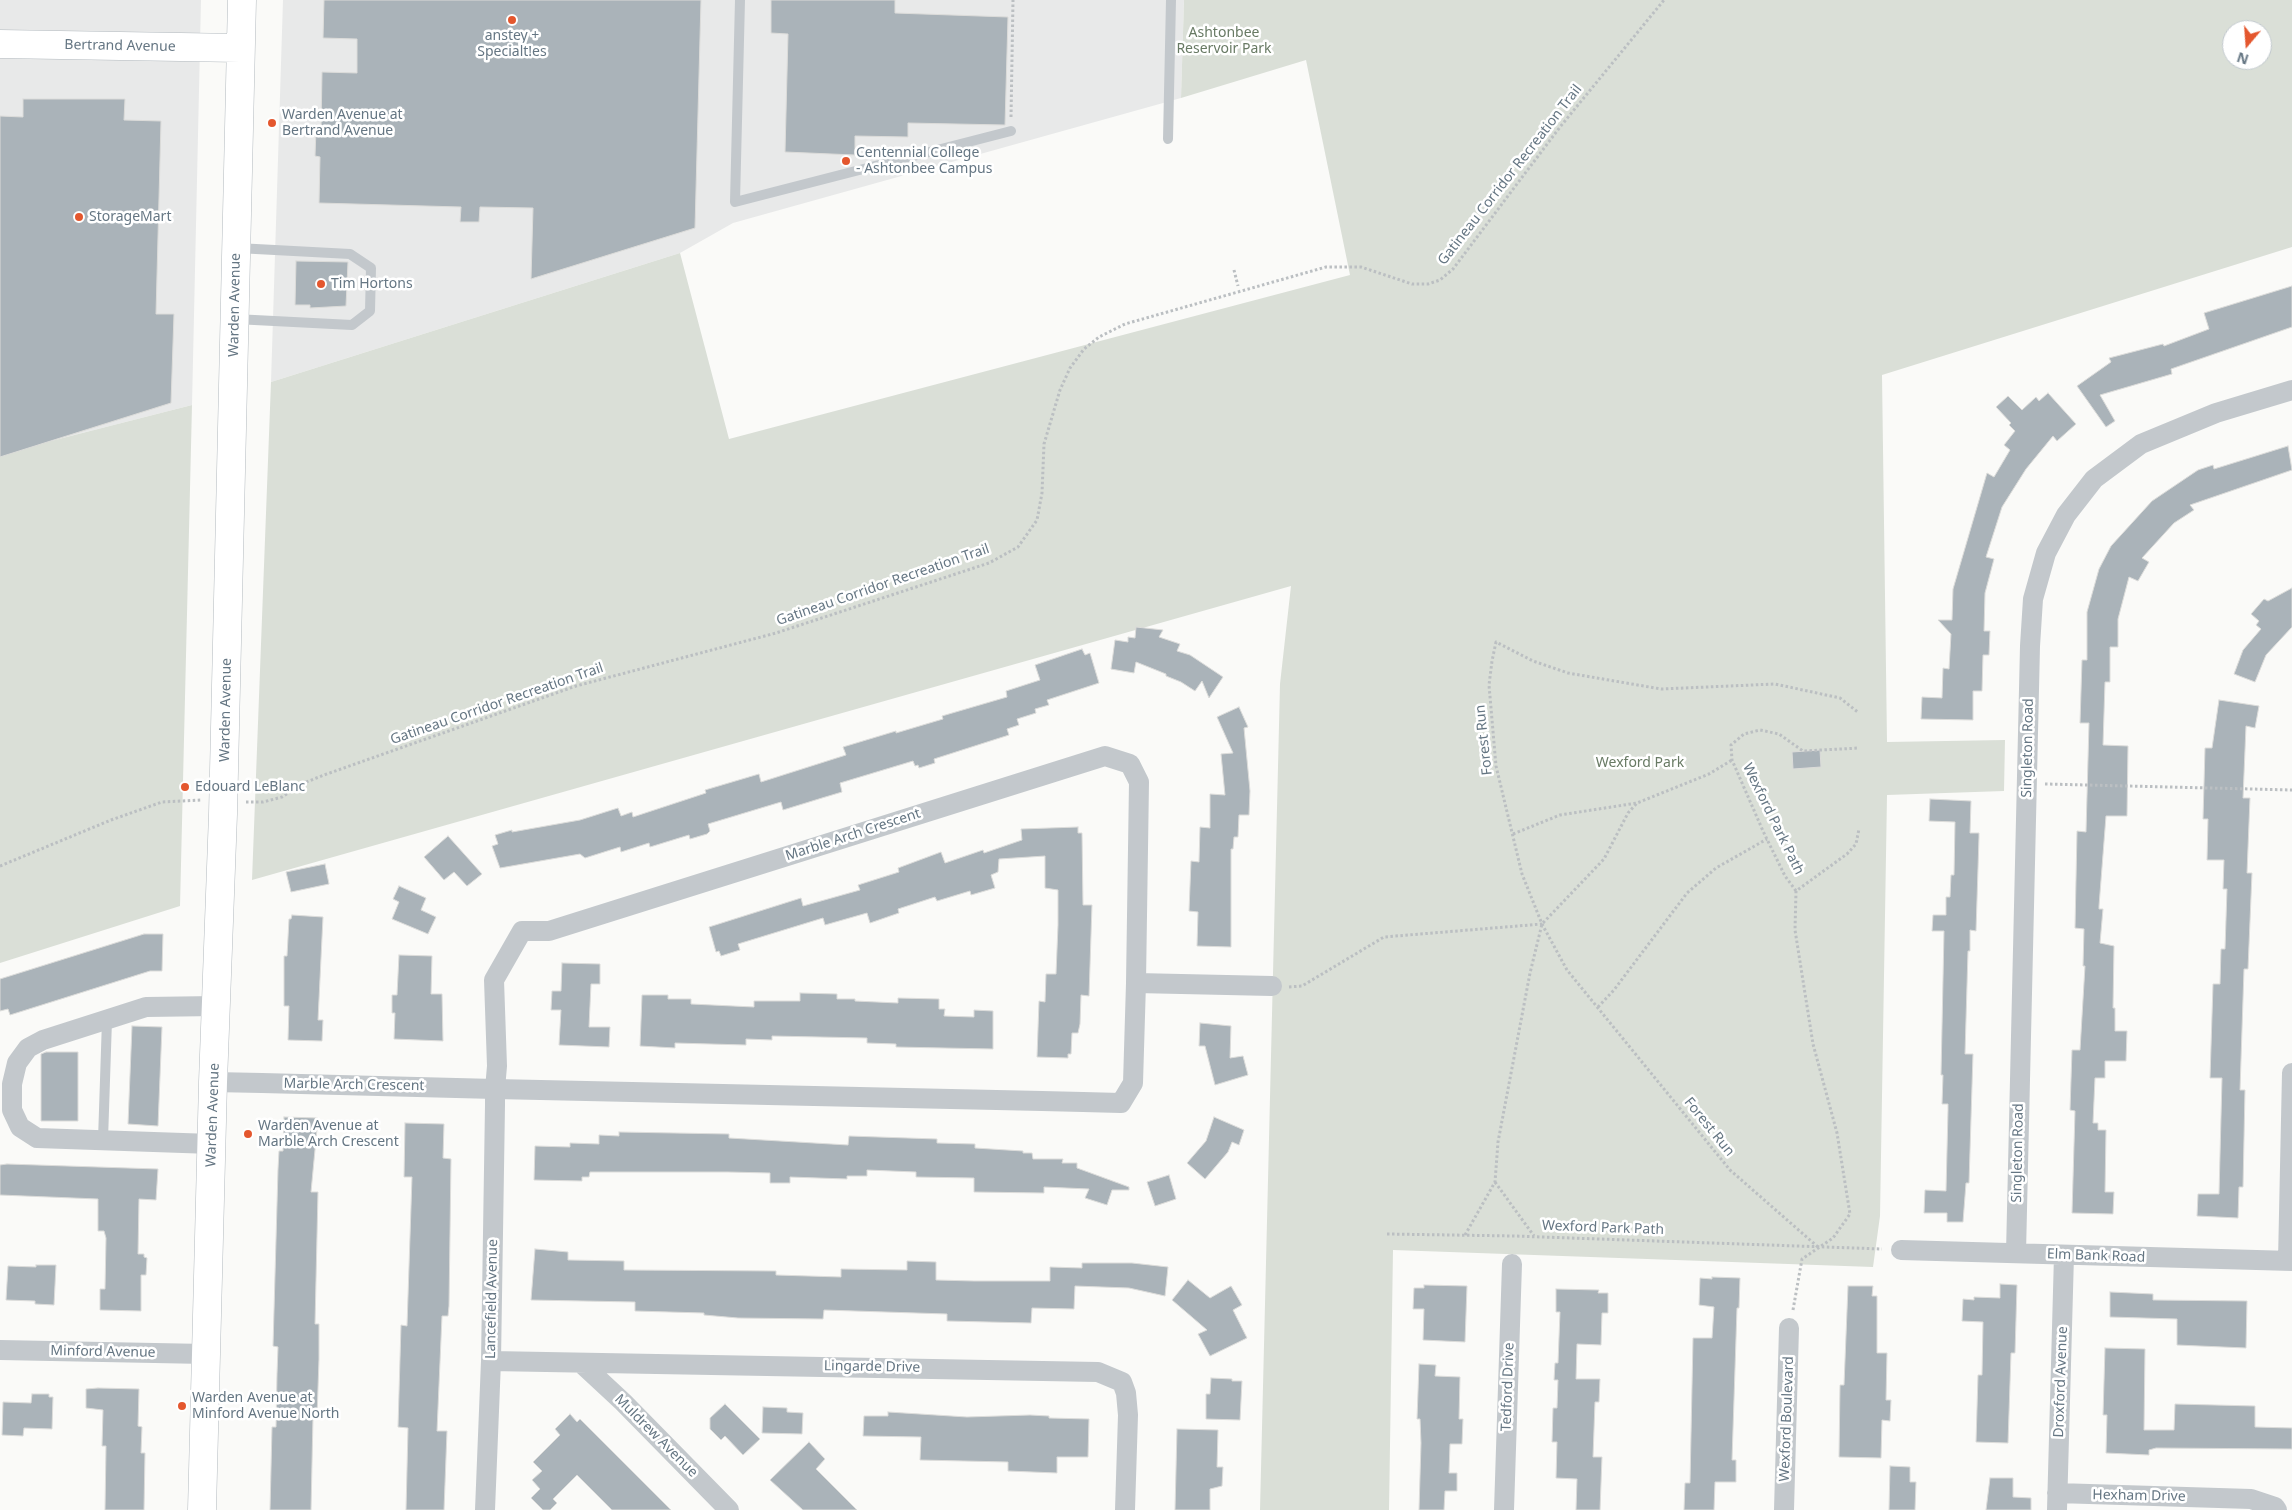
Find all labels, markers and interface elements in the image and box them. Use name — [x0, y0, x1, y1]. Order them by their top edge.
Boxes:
marker: anstey + Specialt!es — [506, 14, 518, 26]
north arrow — [2222, 20, 2272, 70]
park label: Ashtonbee Reservoir Park — [1176, 25, 1272, 58]
place label: anstey + Specialt!es — [477, 28, 547, 60]
street label: Bertrand Avenue — [64, 37, 176, 55]
text: N — [2234, 48, 2251, 70]
street label: Gatineau Corridor Recreation Trail — [1434, 82, 1586, 268]
place label: Warden Avenue at Bertrand Avenue — [282, 107, 403, 140]
marker: Warden Avenue at Bertrand Avenue — [266, 117, 278, 129]
place label: Centennial College - Ashtonbee Campus — [856, 145, 992, 178]
marker: Centennial College - Ashtonbee Campus — [840, 155, 852, 167]
place label: StorageMart — [89, 209, 171, 225]
marker: StorageMart — [73, 211, 85, 223]
street label: Warden Avenue — [226, 253, 244, 357]
place label: Tim Hortons — [331, 276, 413, 292]
marker: Tim Hortons — [315, 278, 327, 290]
street label: Gatineau Corridor Recreation Trail — [774, 541, 992, 629]
street label: Warden Avenue — [217, 658, 235, 762]
street label: Gatineau Corridor Recreation Trail — [388, 660, 606, 748]
street label: Singleton Road — [2019, 698, 2037, 798]
street label: Forest Run — [1472, 704, 1496, 776]
park label: Wexford Park — [1596, 755, 1684, 771]
street label: Wexford Park Path — [1739, 760, 1807, 878]
place label: Edouard LeBlanc — [195, 779, 305, 795]
marker: Edouard LeBlanc — [179, 781, 191, 793]
street label: Marble Arch Crescent — [783, 805, 923, 865]
street label: Warden Avenue — [203, 1063, 223, 1167]
street label: Marble Arch Crescent — [283, 1075, 425, 1095]
street label: Forest Run — [1680, 1094, 1738, 1160]
street label: Singleton Road — [2009, 1103, 2027, 1203]
place label: Warden Avenue at Marble Arch Crescent — [258, 1118, 399, 1150]
marker: Warden Avenue at Marble Arch Crescent — [242, 1128, 254, 1140]
street label: Wexford Park Path — [1542, 1217, 1664, 1239]
street label: Lancefield Avenue — [483, 1239, 501, 1359]
street label: Elm Bank Road — [2046, 1246, 2146, 1266]
street label: Droxford Avenue — [2051, 1326, 2071, 1438]
street label: Tedford Drive — [1498, 1342, 1518, 1432]
street label: Minford Avenue — [50, 1343, 156, 1361]
street label: Wexford Boulevard — [1776, 1356, 1798, 1482]
street label: Lingarde Drive — [824, 1358, 920, 1376]
place label: Warden Avenue at Minford Avenue North — [192, 1390, 339, 1422]
street label: Muldrew Avenue — [611, 1391, 701, 1481]
marker: Warden Avenue at Minford Avenue North — [176, 1400, 188, 1412]
street label: Hexham Drive — [2092, 1487, 2186, 1505]

